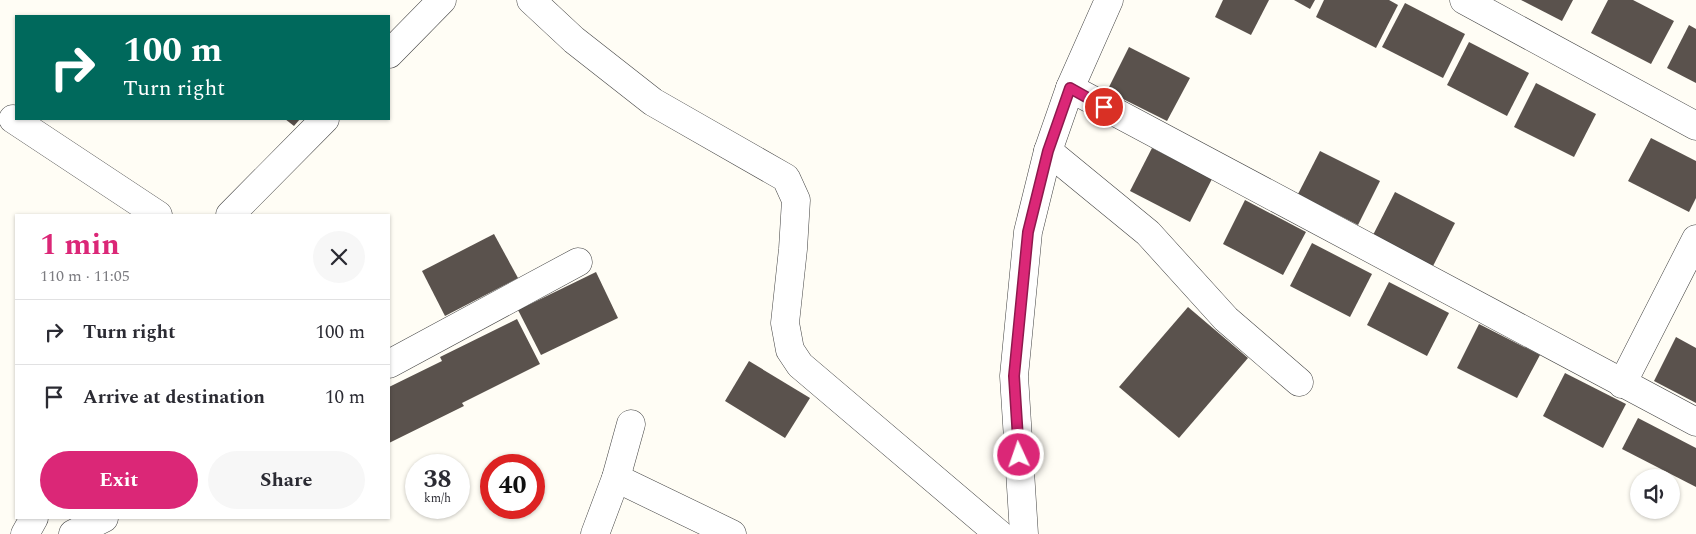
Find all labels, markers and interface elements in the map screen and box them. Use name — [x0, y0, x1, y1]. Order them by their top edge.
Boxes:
text: 100 m — [123, 24, 222, 77]
icon: right — [40, 35, 105, 100]
text: Turn right — [123, 72, 225, 105]
pin — [1083, 86, 1125, 128]
icon: arrive — [1090, 93, 1118, 121]
text: 1 min — [40, 222, 120, 268]
button: close — [313, 231, 365, 283]
text: 110 m · 11:05 — [40, 264, 130, 288]
icon: right — [40, 318, 68, 346]
text: Turn right — [83, 318, 176, 347]
text: 100 m — [315, 318, 365, 347]
icon: arrive — [40, 383, 68, 411]
text: Arrive at destination — [83, 383, 265, 412]
text: 10 m — [325, 383, 365, 412]
position arrow — [992, 428, 1044, 480]
button: Exit — [40, 451, 198, 509]
button: Share — [208, 451, 365, 509]
speed limit sign: 40 — [480, 454, 545, 519]
text: 38 — [423, 461, 452, 499]
map controls — [1630, 469, 1680, 519]
button: sound — [1630, 469, 1680, 519]
text: km/h — [424, 489, 451, 508]

